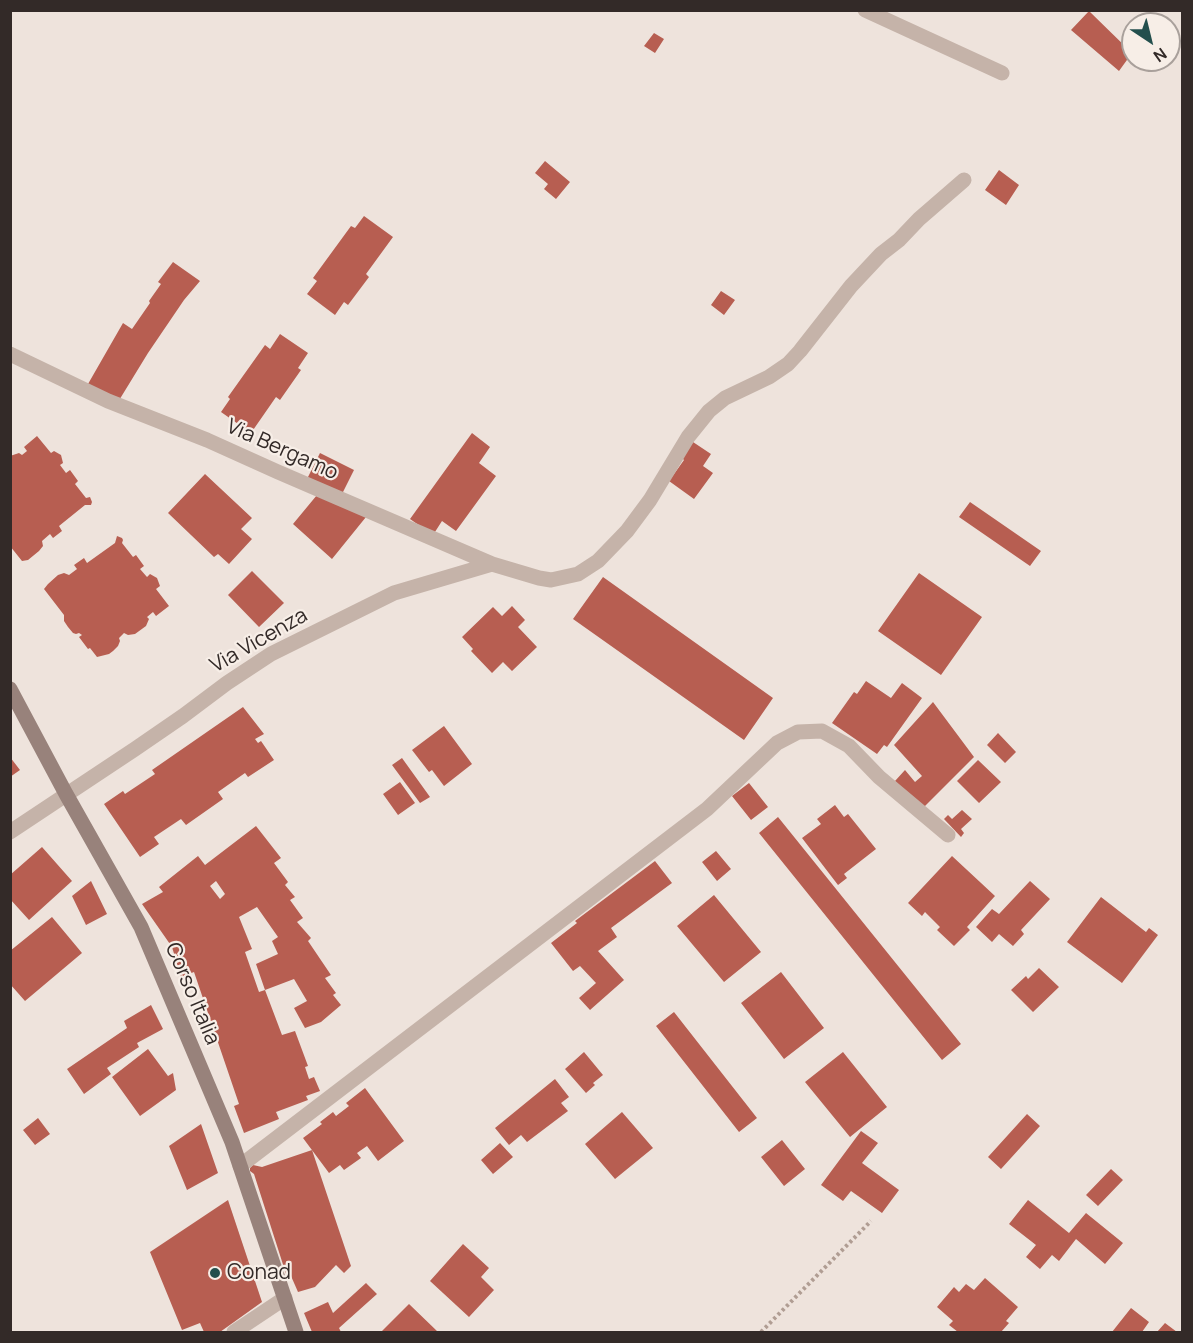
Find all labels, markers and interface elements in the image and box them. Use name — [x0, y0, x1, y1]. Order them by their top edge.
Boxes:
north arrow — [1121, 12, 1181, 72]
text: N — [1149, 43, 1171, 67]
street label: Via Bergamo — [222, 414, 342, 486]
street label: Via Vicenza — [206, 603, 312, 679]
street label: Corso Italia — [159, 939, 225, 1049]
place label: Conad — [227, 1260, 291, 1286]
marker: Conad — [208, 1266, 222, 1280]

